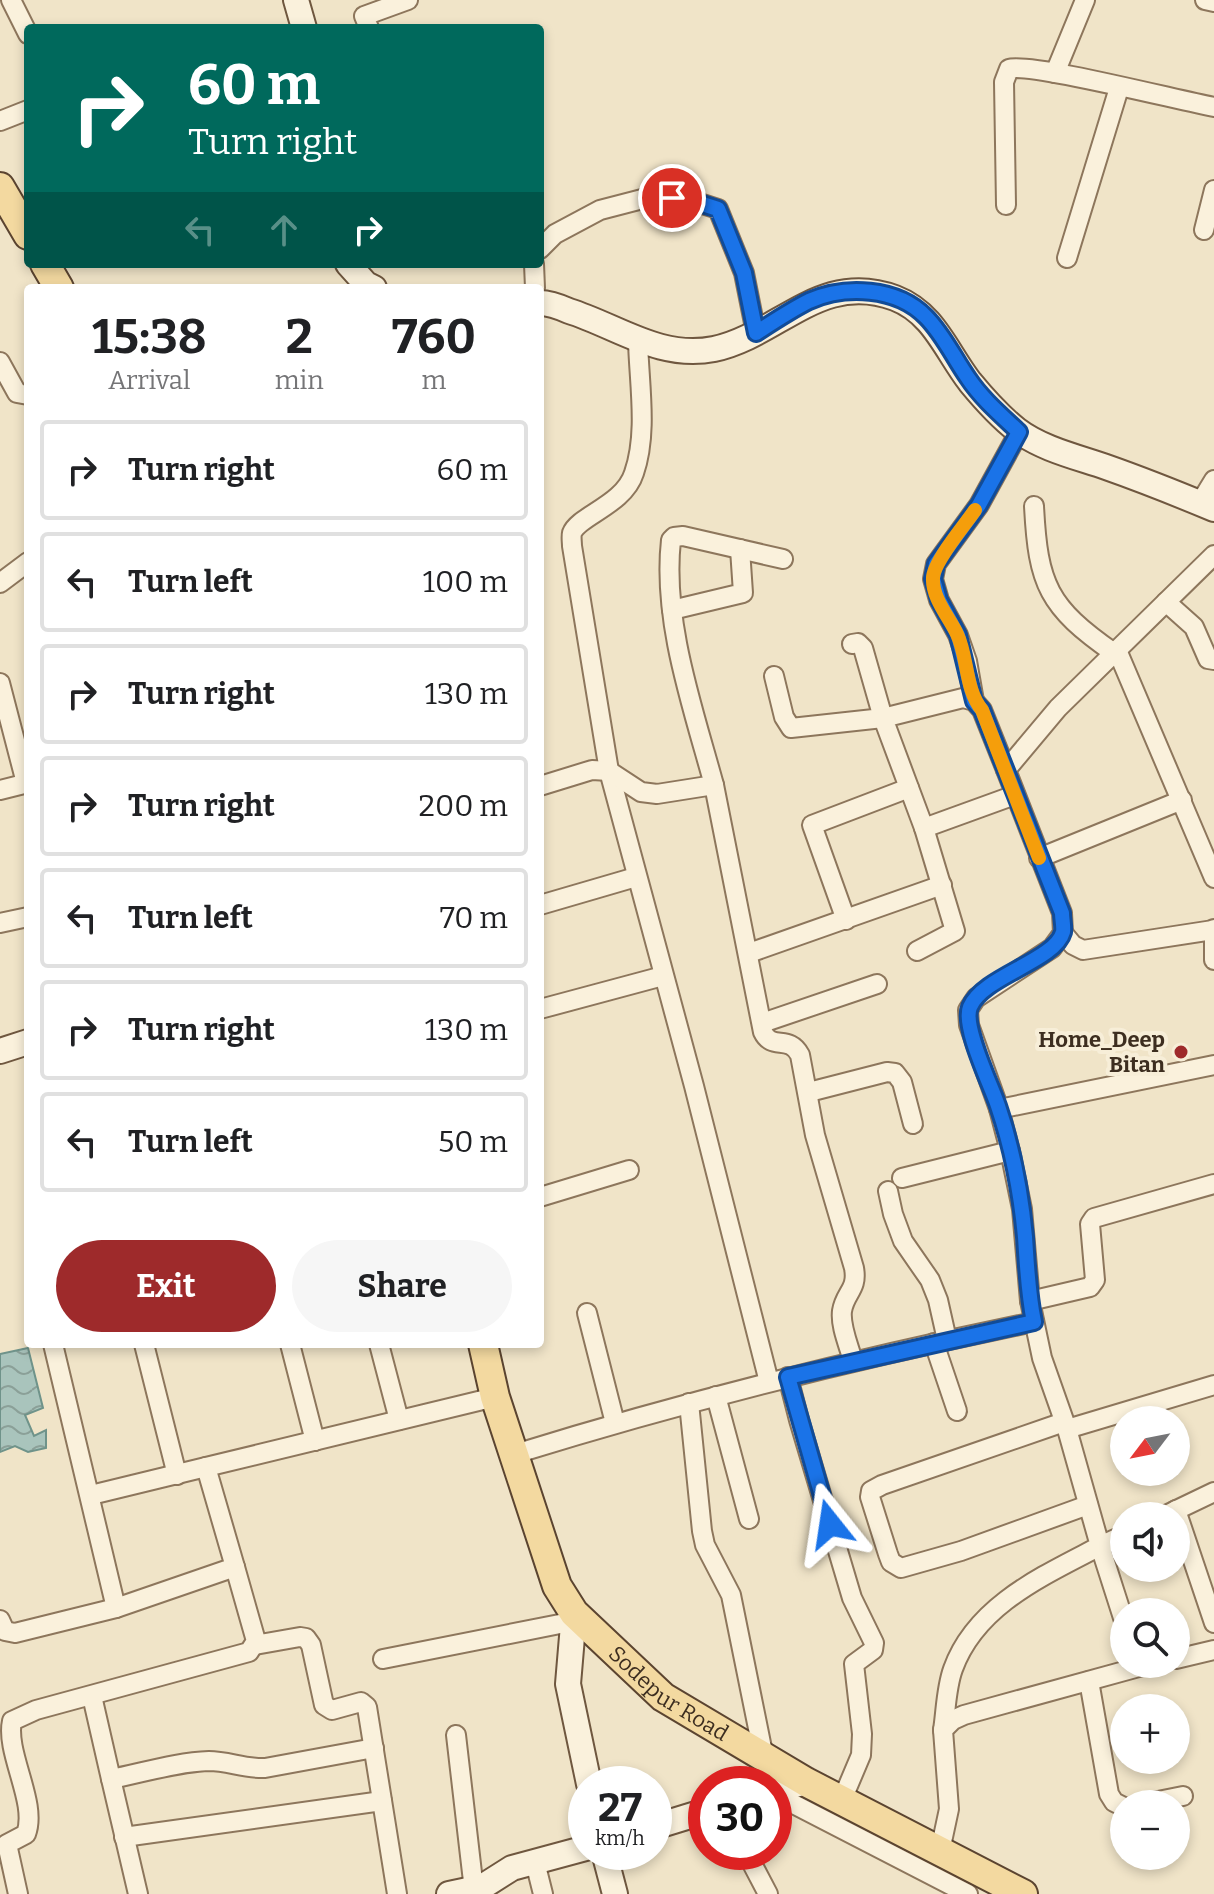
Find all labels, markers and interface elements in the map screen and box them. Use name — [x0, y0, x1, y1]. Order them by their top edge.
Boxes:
text: 60 m — [188, 52, 320, 119]
icon: right — [56, 56, 160, 160]
text: Turn right — [188, 120, 357, 164]
pin — [638, 164, 706, 232]
icon: arrive — [650, 176, 694, 220]
icon: left — [178, 208, 222, 252]
icon: ahead — [262, 208, 306, 252]
icon: right — [346, 208, 390, 252]
text: 15:38 — [92, 308, 207, 366]
text: 2 — [286, 308, 313, 366]
text: 760 — [392, 308, 476, 366]
text: Arrival — [108, 365, 191, 396]
text: min — [275, 365, 324, 396]
text: m — [422, 365, 446, 396]
icon: right — [60, 448, 104, 492]
text: Turn right — [128, 452, 275, 488]
text: 60 m — [437, 452, 508, 488]
icon: left — [60, 560, 104, 604]
text: Turn left — [128, 564, 253, 600]
text: 100 m — [423, 564, 508, 600]
icon: right — [60, 672, 104, 716]
text: Turn right — [128, 676, 275, 712]
text: 130 m — [425, 676, 508, 712]
icon: right — [60, 784, 104, 828]
text: Turn right — [128, 788, 275, 824]
text: 200 m — [419, 788, 508, 824]
icon: left — [60, 896, 104, 940]
text: Turn left — [128, 900, 253, 936]
text: 70 m — [440, 900, 508, 936]
icon: right — [60, 1008, 104, 1052]
text: Turn right — [128, 1012, 275, 1048]
text: 130 m — [425, 1012, 508, 1048]
place label: Home_Deep Bitan — [1038, 1026, 1165, 1078]
marker: Home_Deep Bitan — [1172, 1043, 1190, 1061]
icon: left — [60, 1120, 104, 1164]
text: Turn left — [128, 1124, 253, 1160]
text: 50 m — [438, 1124, 508, 1160]
button: Exit — [56, 1240, 276, 1332]
button: Share — [292, 1240, 512, 1332]
north arrow — [1110, 1406, 1190, 1486]
map controls — [1110, 1406, 1190, 1870]
position arrow — [788, 1482, 872, 1566]
button: sound — [1110, 1502, 1190, 1582]
button: search — [1110, 1598, 1190, 1678]
street label: Sodepur Road — [603, 1640, 734, 1746]
button: + — [1110, 1694, 1190, 1774]
speed limit sign: 30 — [688, 1766, 792, 1870]
text: 27 — [598, 1784, 642, 1832]
button: − — [1110, 1790, 1190, 1870]
text: km/h — [595, 1826, 645, 1850]

